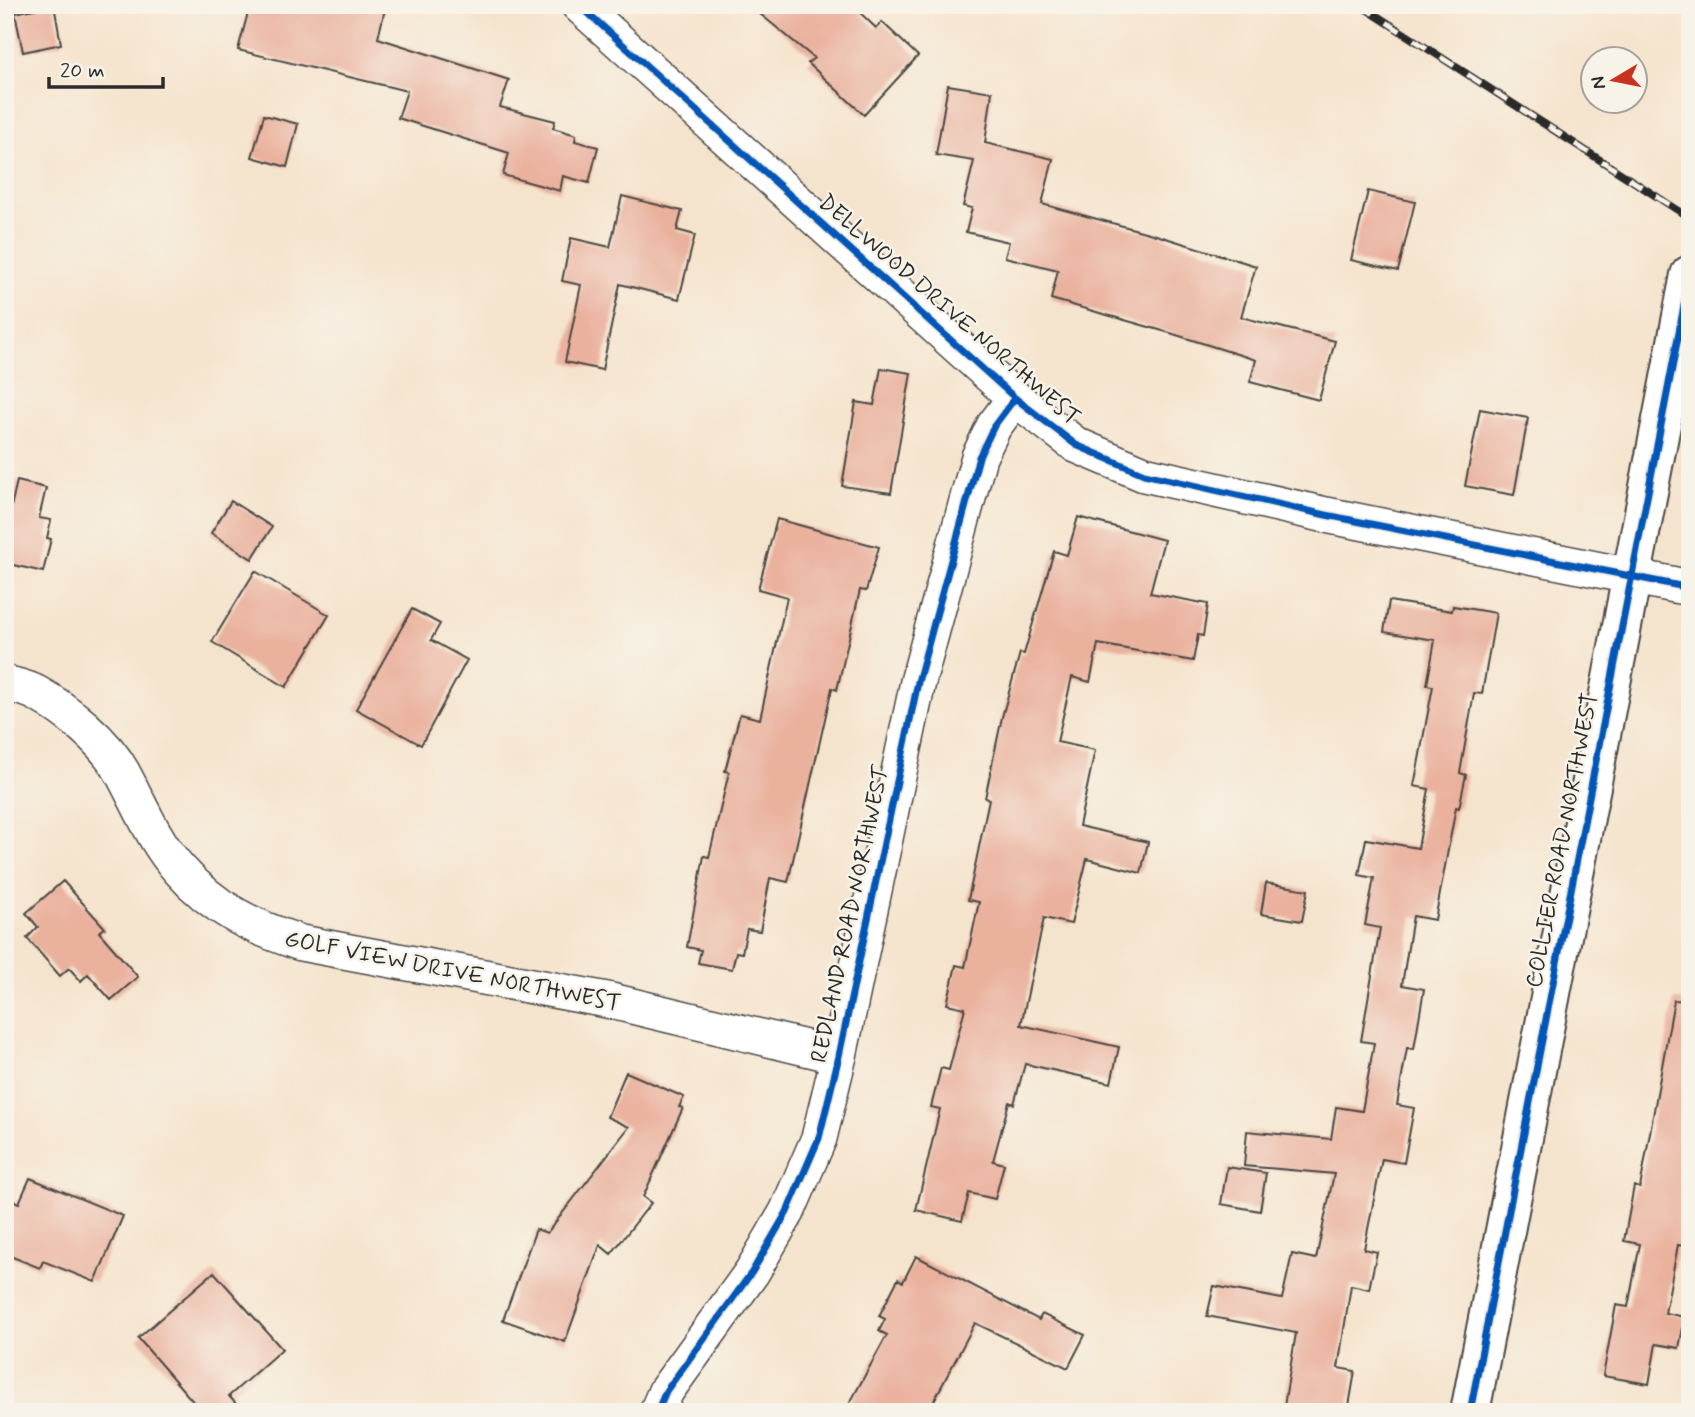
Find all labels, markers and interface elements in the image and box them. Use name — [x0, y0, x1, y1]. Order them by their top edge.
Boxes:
scale bar — [49, 46, 163, 90]
north arrow — [1580, 46, 1650, 116]
text: 20 m — [60, 57, 105, 85]
text: N — [1585, 74, 1612, 91]
street label: DELLWOOD DRIVE NORTHWEST — [811, 188, 1086, 433]
street label: COLLIER ROAD NORTHWEST — [1520, 690, 1606, 990]
street label: REDLAND ROAD NORTHWEST — [805, 762, 897, 1066]
street label: GOLF VIEW DRIVE NORTHWEST — [282, 925, 623, 1019]

